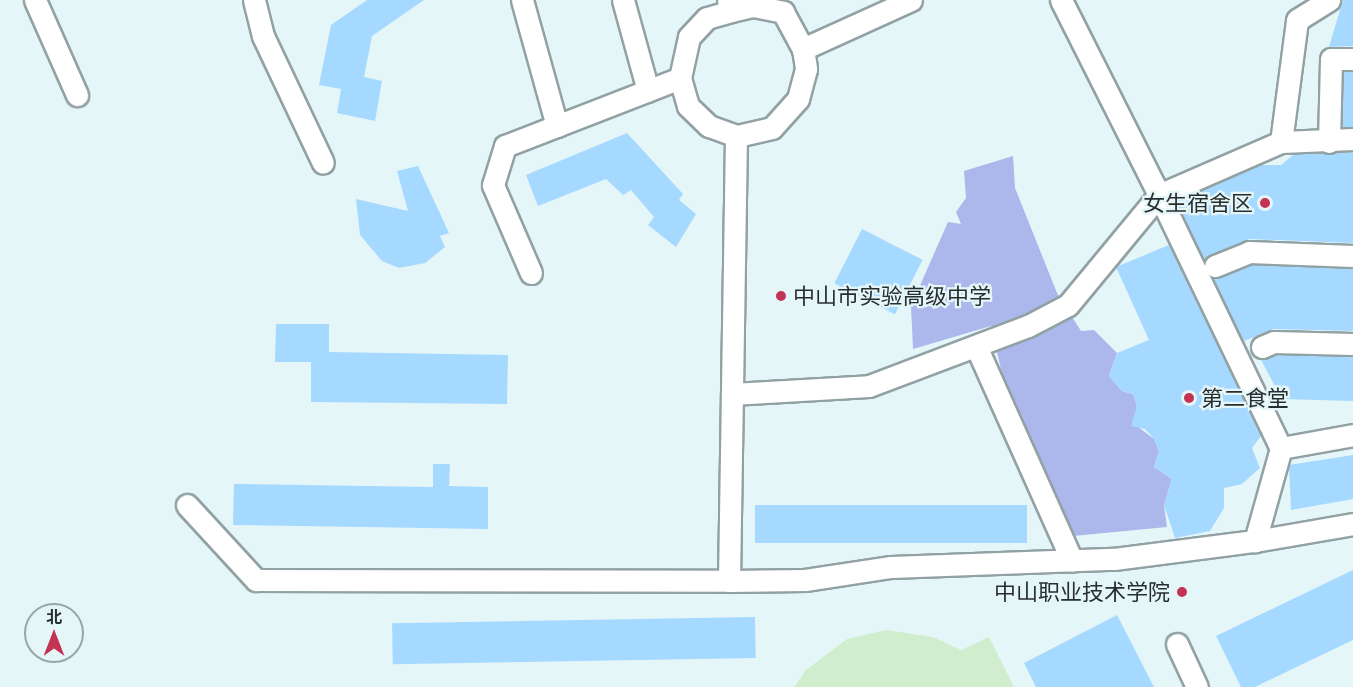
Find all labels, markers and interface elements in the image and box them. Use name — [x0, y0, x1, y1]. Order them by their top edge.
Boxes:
place label: 女生宿舍区 — [1143, 190, 1253, 216]
marker: 女生宿舍区 — [1258, 196, 1272, 210]
place label: 中山市实验高级中学 — [793, 283, 991, 309]
marker: 中山市实验高级中学 — [774, 289, 788, 303]
place label: 第二食堂 — [1201, 385, 1289, 411]
marker: 第二食堂 — [1182, 391, 1196, 405]
place label: 中山职业技术学院 — [994, 579, 1170, 605]
marker: 中山职业技术学院 — [1175, 585, 1189, 599]
north arrow — [24, 603, 84, 663]
text: 北 — [46, 607, 62, 626]

